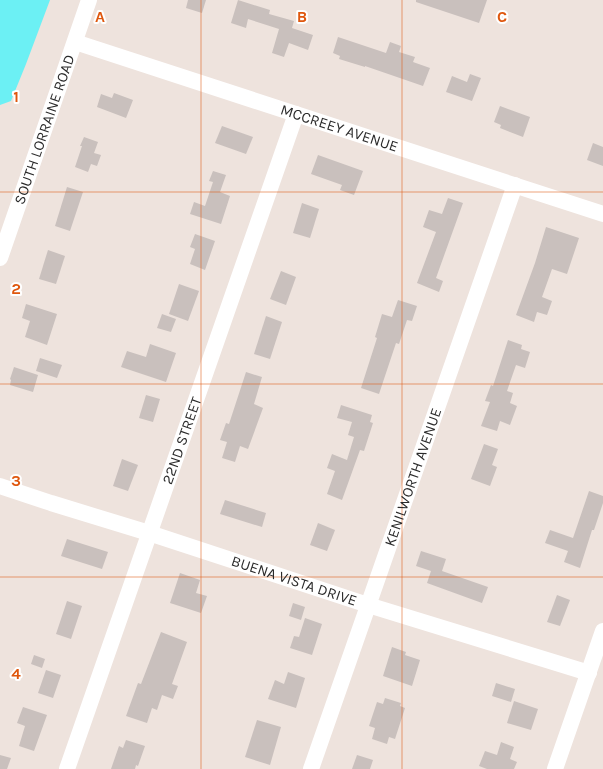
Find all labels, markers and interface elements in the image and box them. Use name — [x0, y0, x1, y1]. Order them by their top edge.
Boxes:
text: A — [95, 7, 105, 26]
text: B — [297, 7, 307, 26]
text: C — [497, 7, 507, 26]
street label: SOUTH LORRAINE ROAD — [10, 52, 78, 207]
text: 1 — [13, 87, 19, 106]
street label: MCCREEY AVENUE — [278, 101, 400, 156]
text: 2 — [11, 279, 21, 298]
street label: 22ND STREET — [158, 394, 206, 487]
street label: KENILWORTH AVENUE — [380, 406, 445, 549]
text: 3 — [11, 471, 21, 490]
street label: BUENA VISTA DRIVE — [229, 552, 359, 610]
text: 4 — [11, 664, 21, 683]

